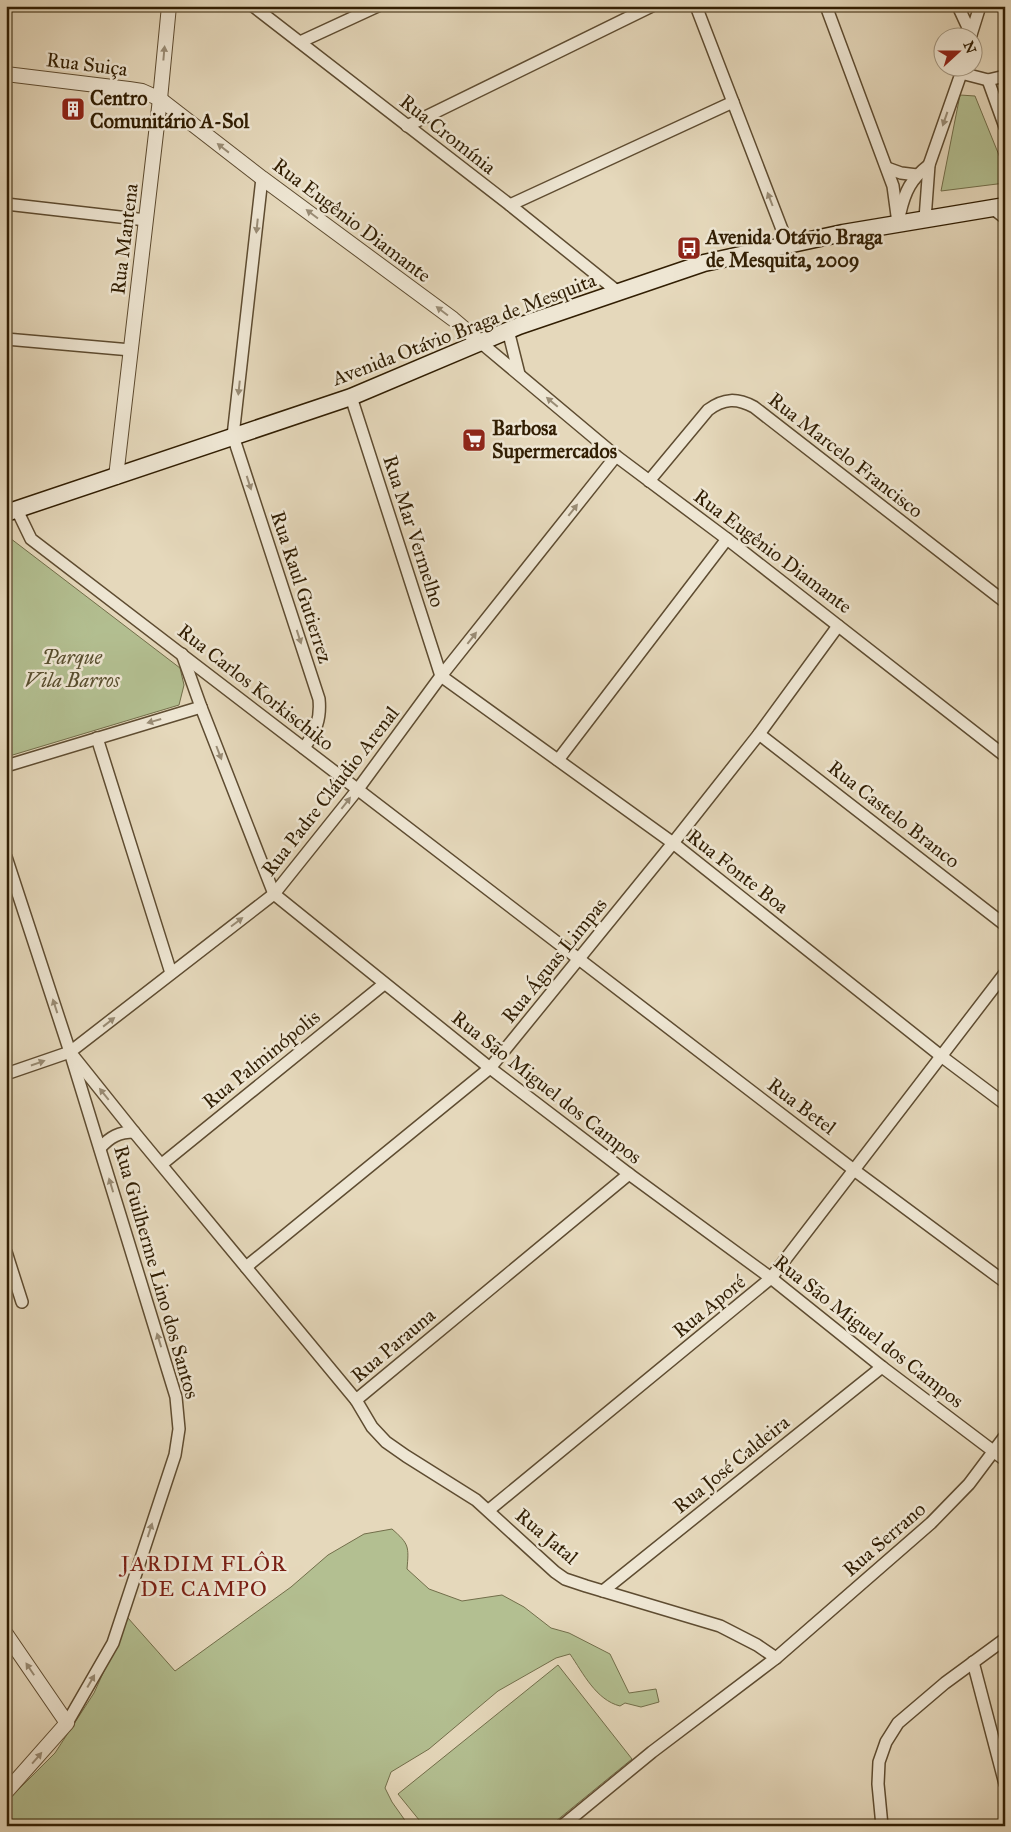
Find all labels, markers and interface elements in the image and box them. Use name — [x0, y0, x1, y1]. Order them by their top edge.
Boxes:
north arrow — [934, 28, 984, 78]
text: N — [960, 39, 980, 56]
one-way arrow — [161, 44, 169, 60]
street label: Rua Suiça — [45, 47, 130, 81]
place label: Centro Comunitário A-Sol — [90, 86, 250, 133]
street label: Rua Cromínia — [395, 89, 501, 179]
building icon: Centro Comunitário A-Sol — [60, 96, 86, 122]
one-way arrow — [941, 112, 949, 127]
one-way arrow — [217, 142, 230, 153]
street label: Rua Eugênio Diamante — [268, 153, 436, 288]
street label: Rua Mantena — [105, 182, 143, 296]
one-way arrow — [766, 192, 774, 206]
one-way arrow — [305, 210, 318, 220]
one-way arrow — [252, 218, 260, 234]
place label: Avenida Otávio Braga de Mesquita, 2009 — [704, 225, 883, 273]
bus stop icon: Avenida Otávio Braga de Mesquita, 2009 — [676, 235, 702, 261]
street label: Avenida Otávio Braga de Mesquita — [328, 267, 600, 392]
one-way arrow — [435, 306, 449, 316]
one-way arrow — [235, 380, 243, 396]
street label: Rua Marcelo Francisco — [764, 387, 928, 523]
one-way arrow — [546, 396, 559, 407]
place label: Barbosa Supermercados — [492, 416, 618, 464]
supermarket icon: Barbosa Supermercados — [461, 427, 487, 453]
street label: Rua Mar Vermelho — [378, 452, 450, 610]
one-way arrow — [245, 475, 253, 490]
street label: Rua Eugênio Diamante — [689, 484, 857, 619]
one-way arrow — [567, 504, 578, 517]
street label: Rua Raul Gutierrez — [266, 508, 338, 666]
street label: Rua Carlos Korkischiko — [173, 619, 339, 755]
one-way arrow — [296, 630, 303, 645]
one-way arrow — [466, 632, 477, 645]
park label: Parque Vila Barros — [25, 645, 121, 692]
street label: Rua Padre Cláudio Arenal — [256, 701, 404, 881]
one-way arrow — [147, 717, 162, 725]
one-way arrow — [216, 745, 223, 760]
street label: Rua Castelo Branco — [823, 755, 965, 873]
one-way arrow — [341, 797, 352, 810]
street label: Rua Fonte Boa — [682, 824, 794, 919]
street label: Rua Águas Limpas — [495, 892, 613, 1028]
one-way arrow — [230, 917, 244, 927]
one-way arrow — [51, 998, 58, 1013]
street label: Rua Palminópolis — [198, 1004, 324, 1114]
street label: Rua São Miguel dos Campos — [447, 1005, 647, 1169]
one-way arrow — [102, 1016, 115, 1027]
one-way arrow — [31, 1059, 46, 1066]
street label: Rua Betel — [763, 1072, 842, 1140]
one-way arrow — [99, 1088, 110, 1101]
street label: Rua Guilherme Lino dos Santos — [109, 1142, 205, 1402]
one-way arrow — [107, 1177, 114, 1192]
street label: Rua São Miguel dos Campos — [769, 1249, 969, 1413]
street label: Rua Aporé — [668, 1269, 751, 1343]
street label: Rua Parauna — [346, 1302, 440, 1387]
one-way arrow — [154, 1332, 162, 1347]
street label: Rua José Caldeira — [668, 1410, 795, 1519]
street label: Rua Serrano — [838, 1497, 930, 1581]
street label: Rua Jatal — [510, 1503, 584, 1570]
one-way arrow — [147, 1523, 154, 1538]
district label: JARDIM FLÔR DE CAMPO — [119, 1550, 287, 1602]
one-way arrow — [25, 1662, 35, 1675]
one-way arrow — [87, 1675, 96, 1688]
one-way arrow — [31, 1751, 42, 1764]

